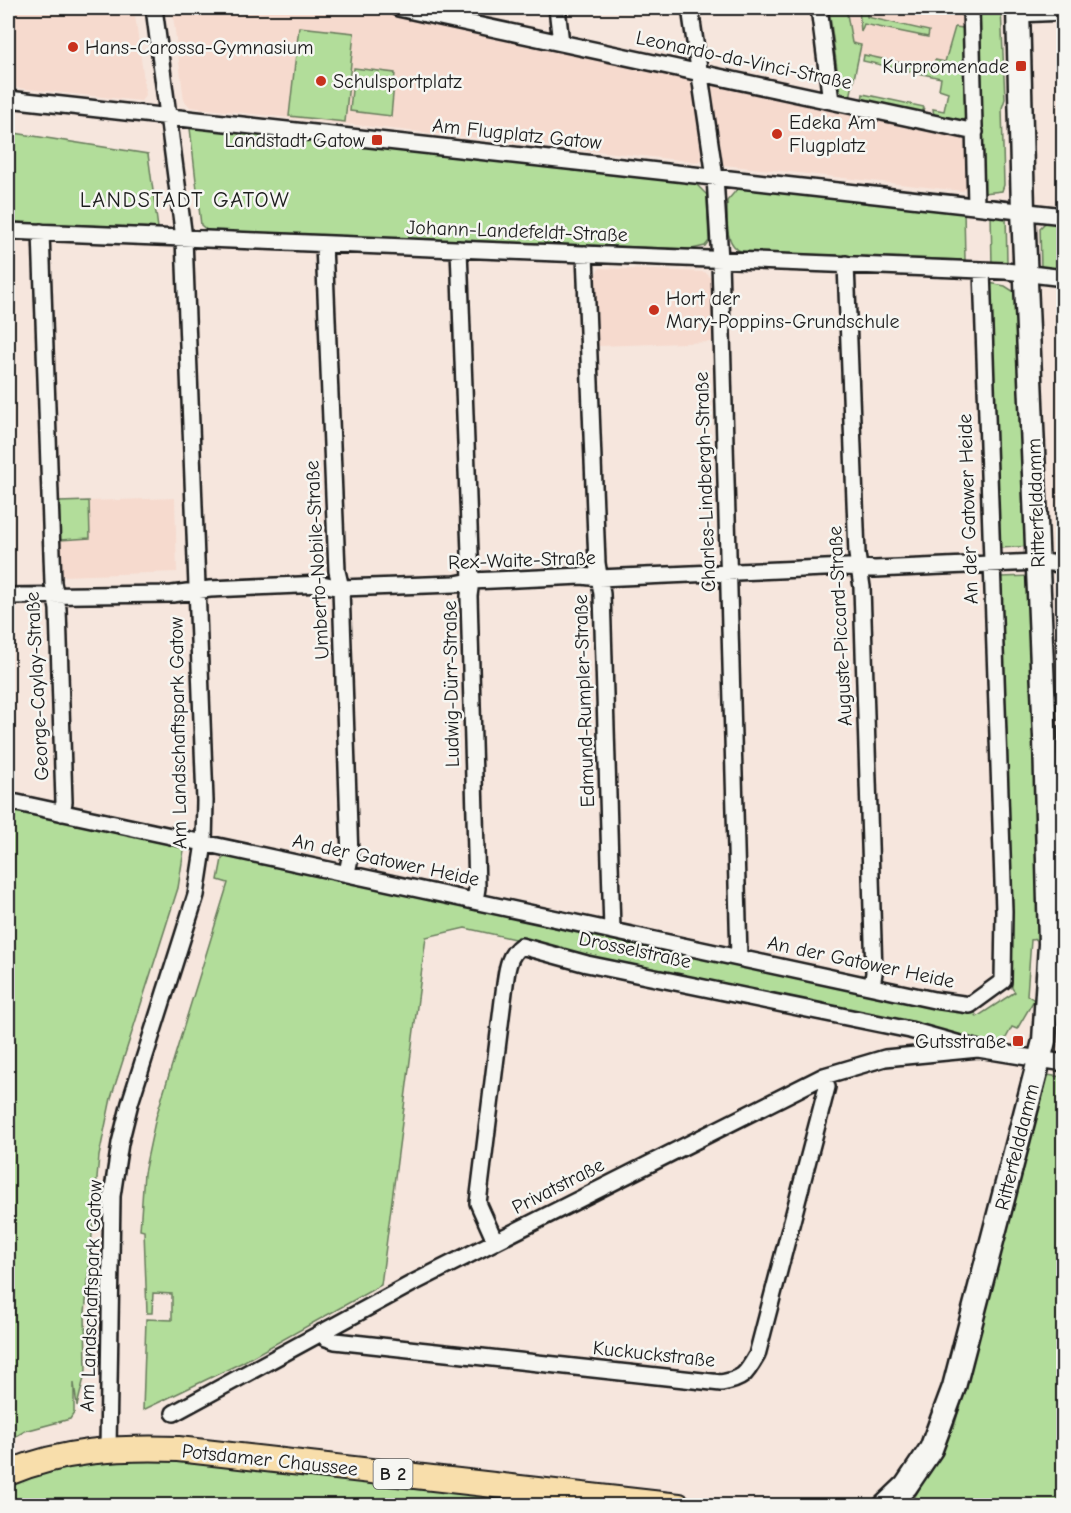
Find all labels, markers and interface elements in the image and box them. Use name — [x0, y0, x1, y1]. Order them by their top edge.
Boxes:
street label: Leonardo-da-Vinci-Straße — [634, 26, 854, 94]
place label: Hans-Carossa-Gymnasium — [85, 36, 314, 59]
marker: Hans-Carossa-Gymnasium — [66, 40, 80, 54]
place label: Kurpromenade — [882, 55, 1009, 78]
marker: Kurpromenade — [1014, 59, 1028, 73]
place label: Schulsportplatz — [333, 70, 462, 93]
marker: Schulsportplatz — [314, 74, 328, 88]
place label: Edeka Am Flugplatz — [789, 111, 876, 157]
street label: Am Flugplatz Gatow — [431, 114, 603, 154]
marker: Edeka Am Flugplatz — [770, 127, 784, 141]
place label: Landstadt Gatow — [224, 129, 365, 152]
marker: Landstadt Gatow — [370, 133, 384, 147]
district label: LANDSTADT GATOW — [80, 187, 290, 213]
street label: Johann-Landefeldt-Straße — [406, 216, 628, 246]
place label: Hort der Mary-Poppins-Grundschule — [666, 287, 900, 333]
marker: Hort der Mary-Poppins-Grundschule — [647, 303, 661, 317]
street label: Charles-Lindbergh-Straße — [690, 371, 720, 593]
street label: An der Gatower Heide — [953, 413, 983, 605]
street label: Ritterfelddamm — [1022, 438, 1050, 568]
street label: Umberto-Nobile-Straße — [300, 460, 334, 660]
street label: Auguste-Piccard-Straße — [823, 525, 857, 727]
street label: Rex-Waite-Straße — [448, 546, 596, 574]
street label: George-Caylay-Straße — [21, 591, 53, 781]
street label: Edmund-Rumpler-Straße — [569, 594, 599, 808]
street label: Ludwig-Dürr-Straße — [438, 600, 464, 768]
street label: Am Landschaftspark Gatow — [164, 617, 192, 849]
street label: An der Gatower Heide — [290, 829, 482, 891]
street label: Drosselstraße — [577, 927, 693, 973]
street label: An der Gatower Heide — [765, 931, 957, 993]
place label: Gutsstraße — [915, 1030, 1006, 1053]
marker: Gutsstraße — [1011, 1034, 1025, 1048]
street label: Ritterfelddamm — [990, 1081, 1044, 1213]
street label: Privatstraße — [508, 1153, 608, 1219]
street label: Am Landschaftspark Gatow — [75, 1179, 107, 1413]
street label: Kuckuckstraße — [592, 1336, 716, 1372]
street label: Potsdamer Chaussee — [181, 1439, 359, 1481]
road number: B 2 — [374, 1459, 412, 1489]

